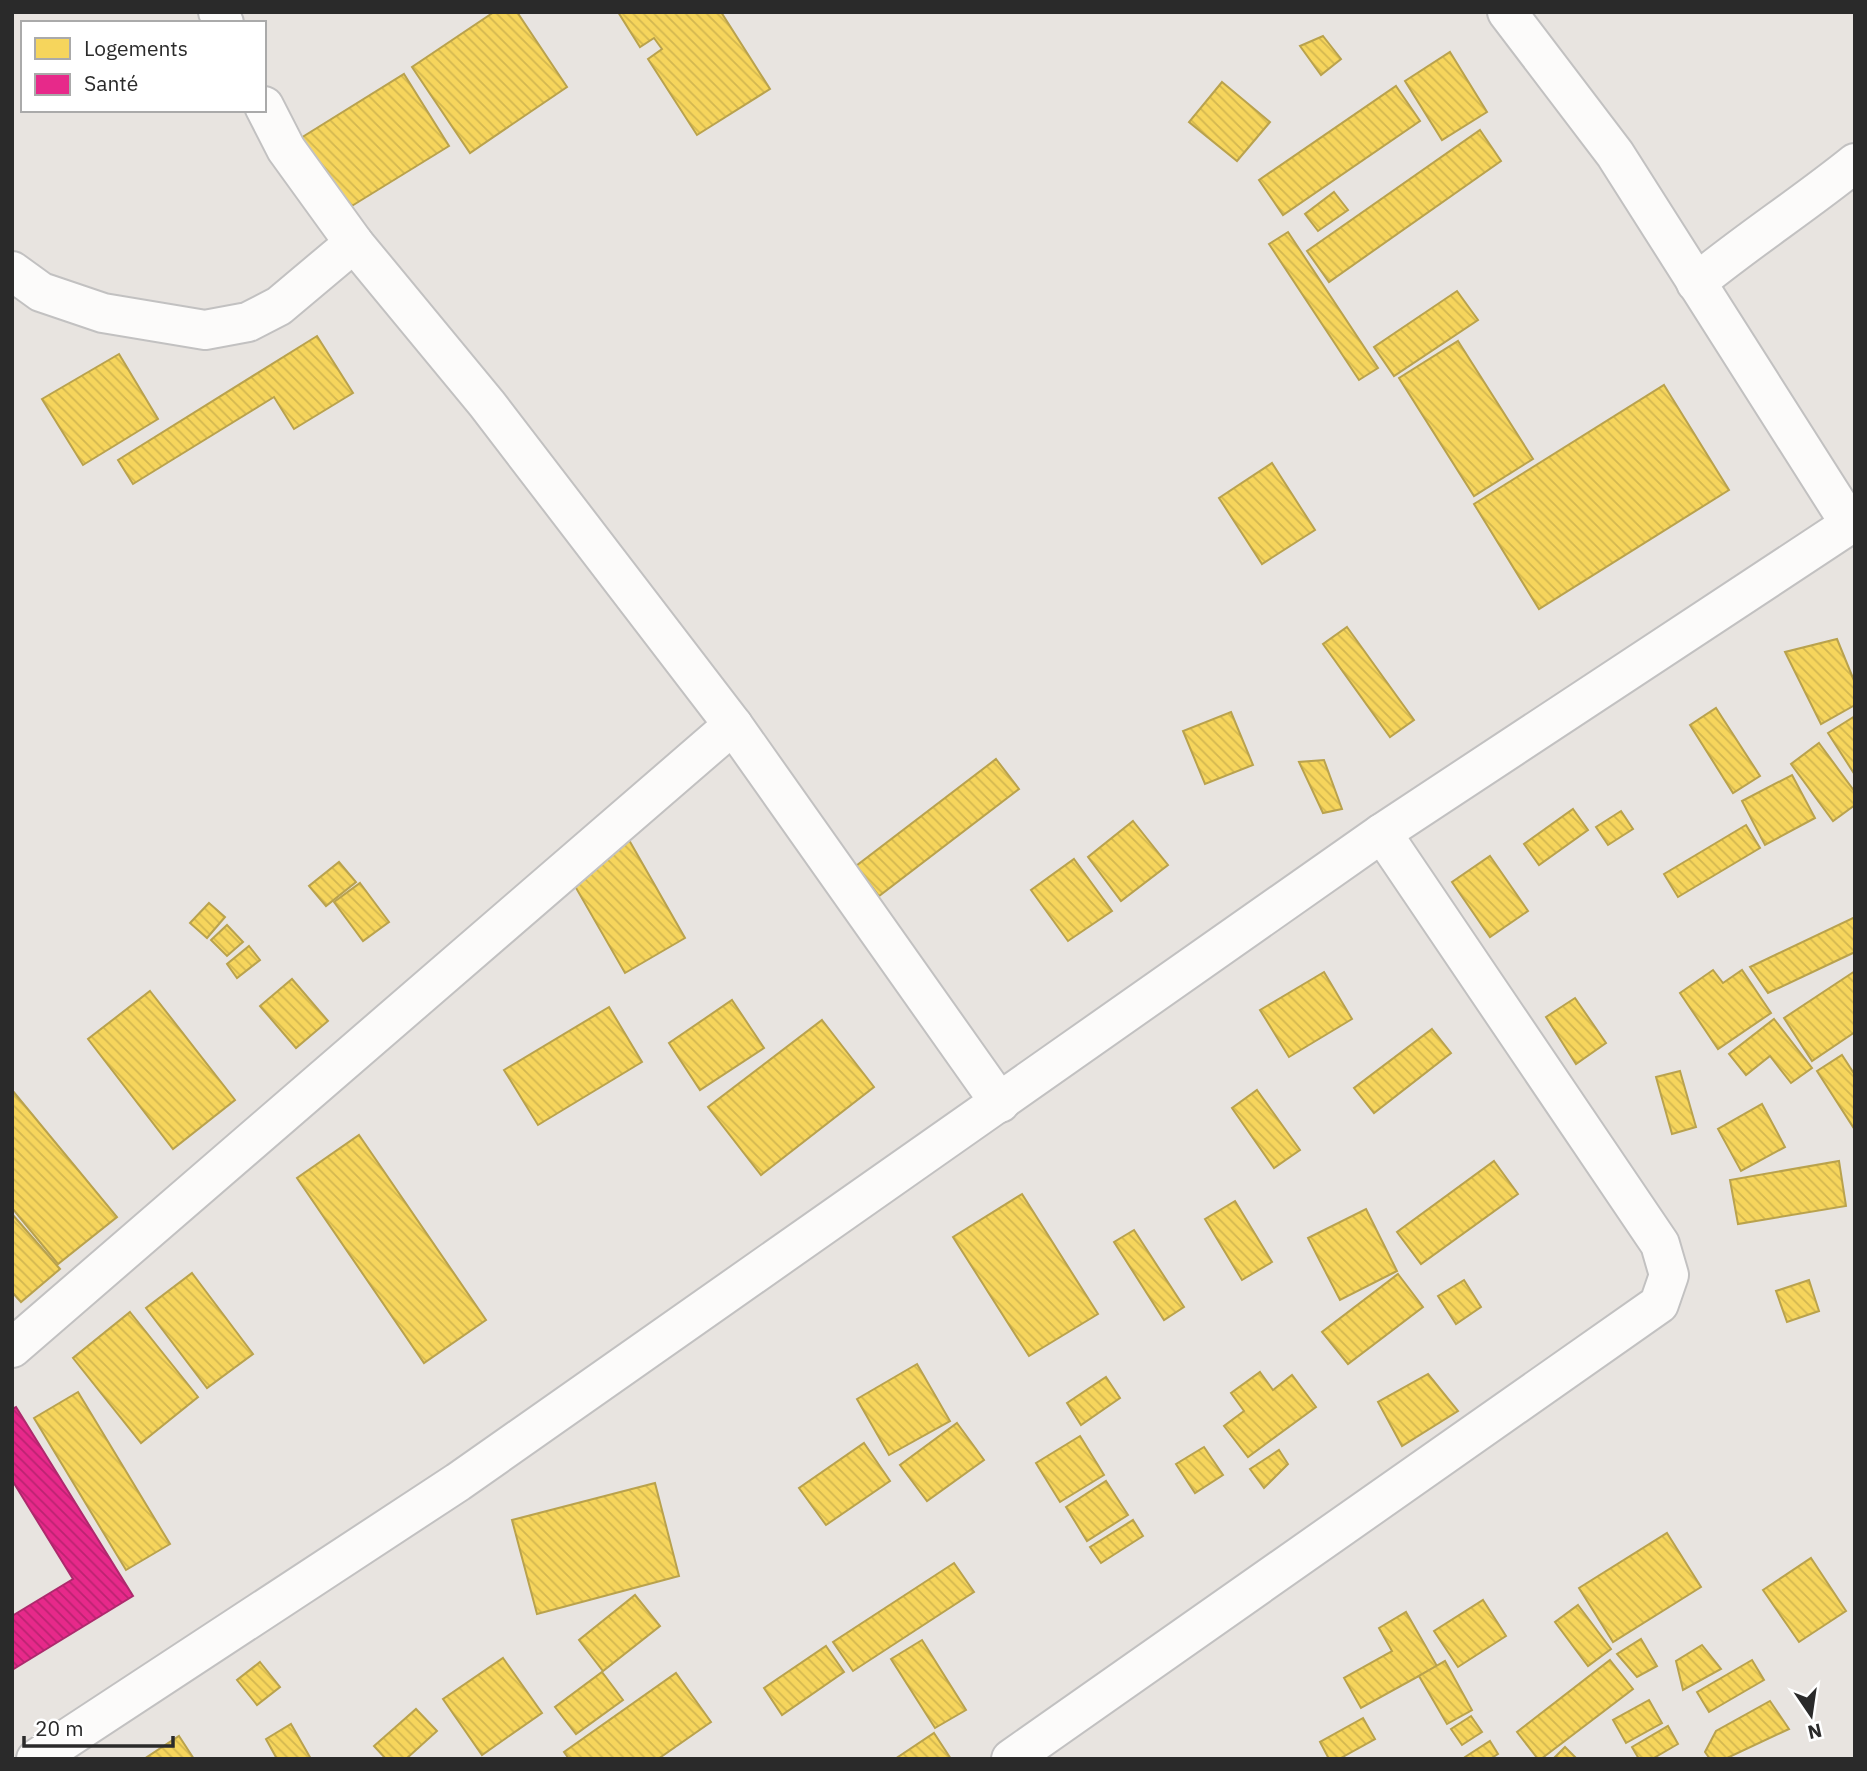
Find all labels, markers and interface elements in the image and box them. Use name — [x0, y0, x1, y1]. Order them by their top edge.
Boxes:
legend — [21, 21, 266, 112]
text: Logements — [84, 34, 188, 62]
text: Santé — [84, 69, 138, 97]
north arrow — [1776, 1680, 1846, 1750]
scale bar — [24, 1704, 173, 1748]
text: 20 m — [35, 1714, 84, 1742]
text: N — [1805, 1718, 1824, 1745]

